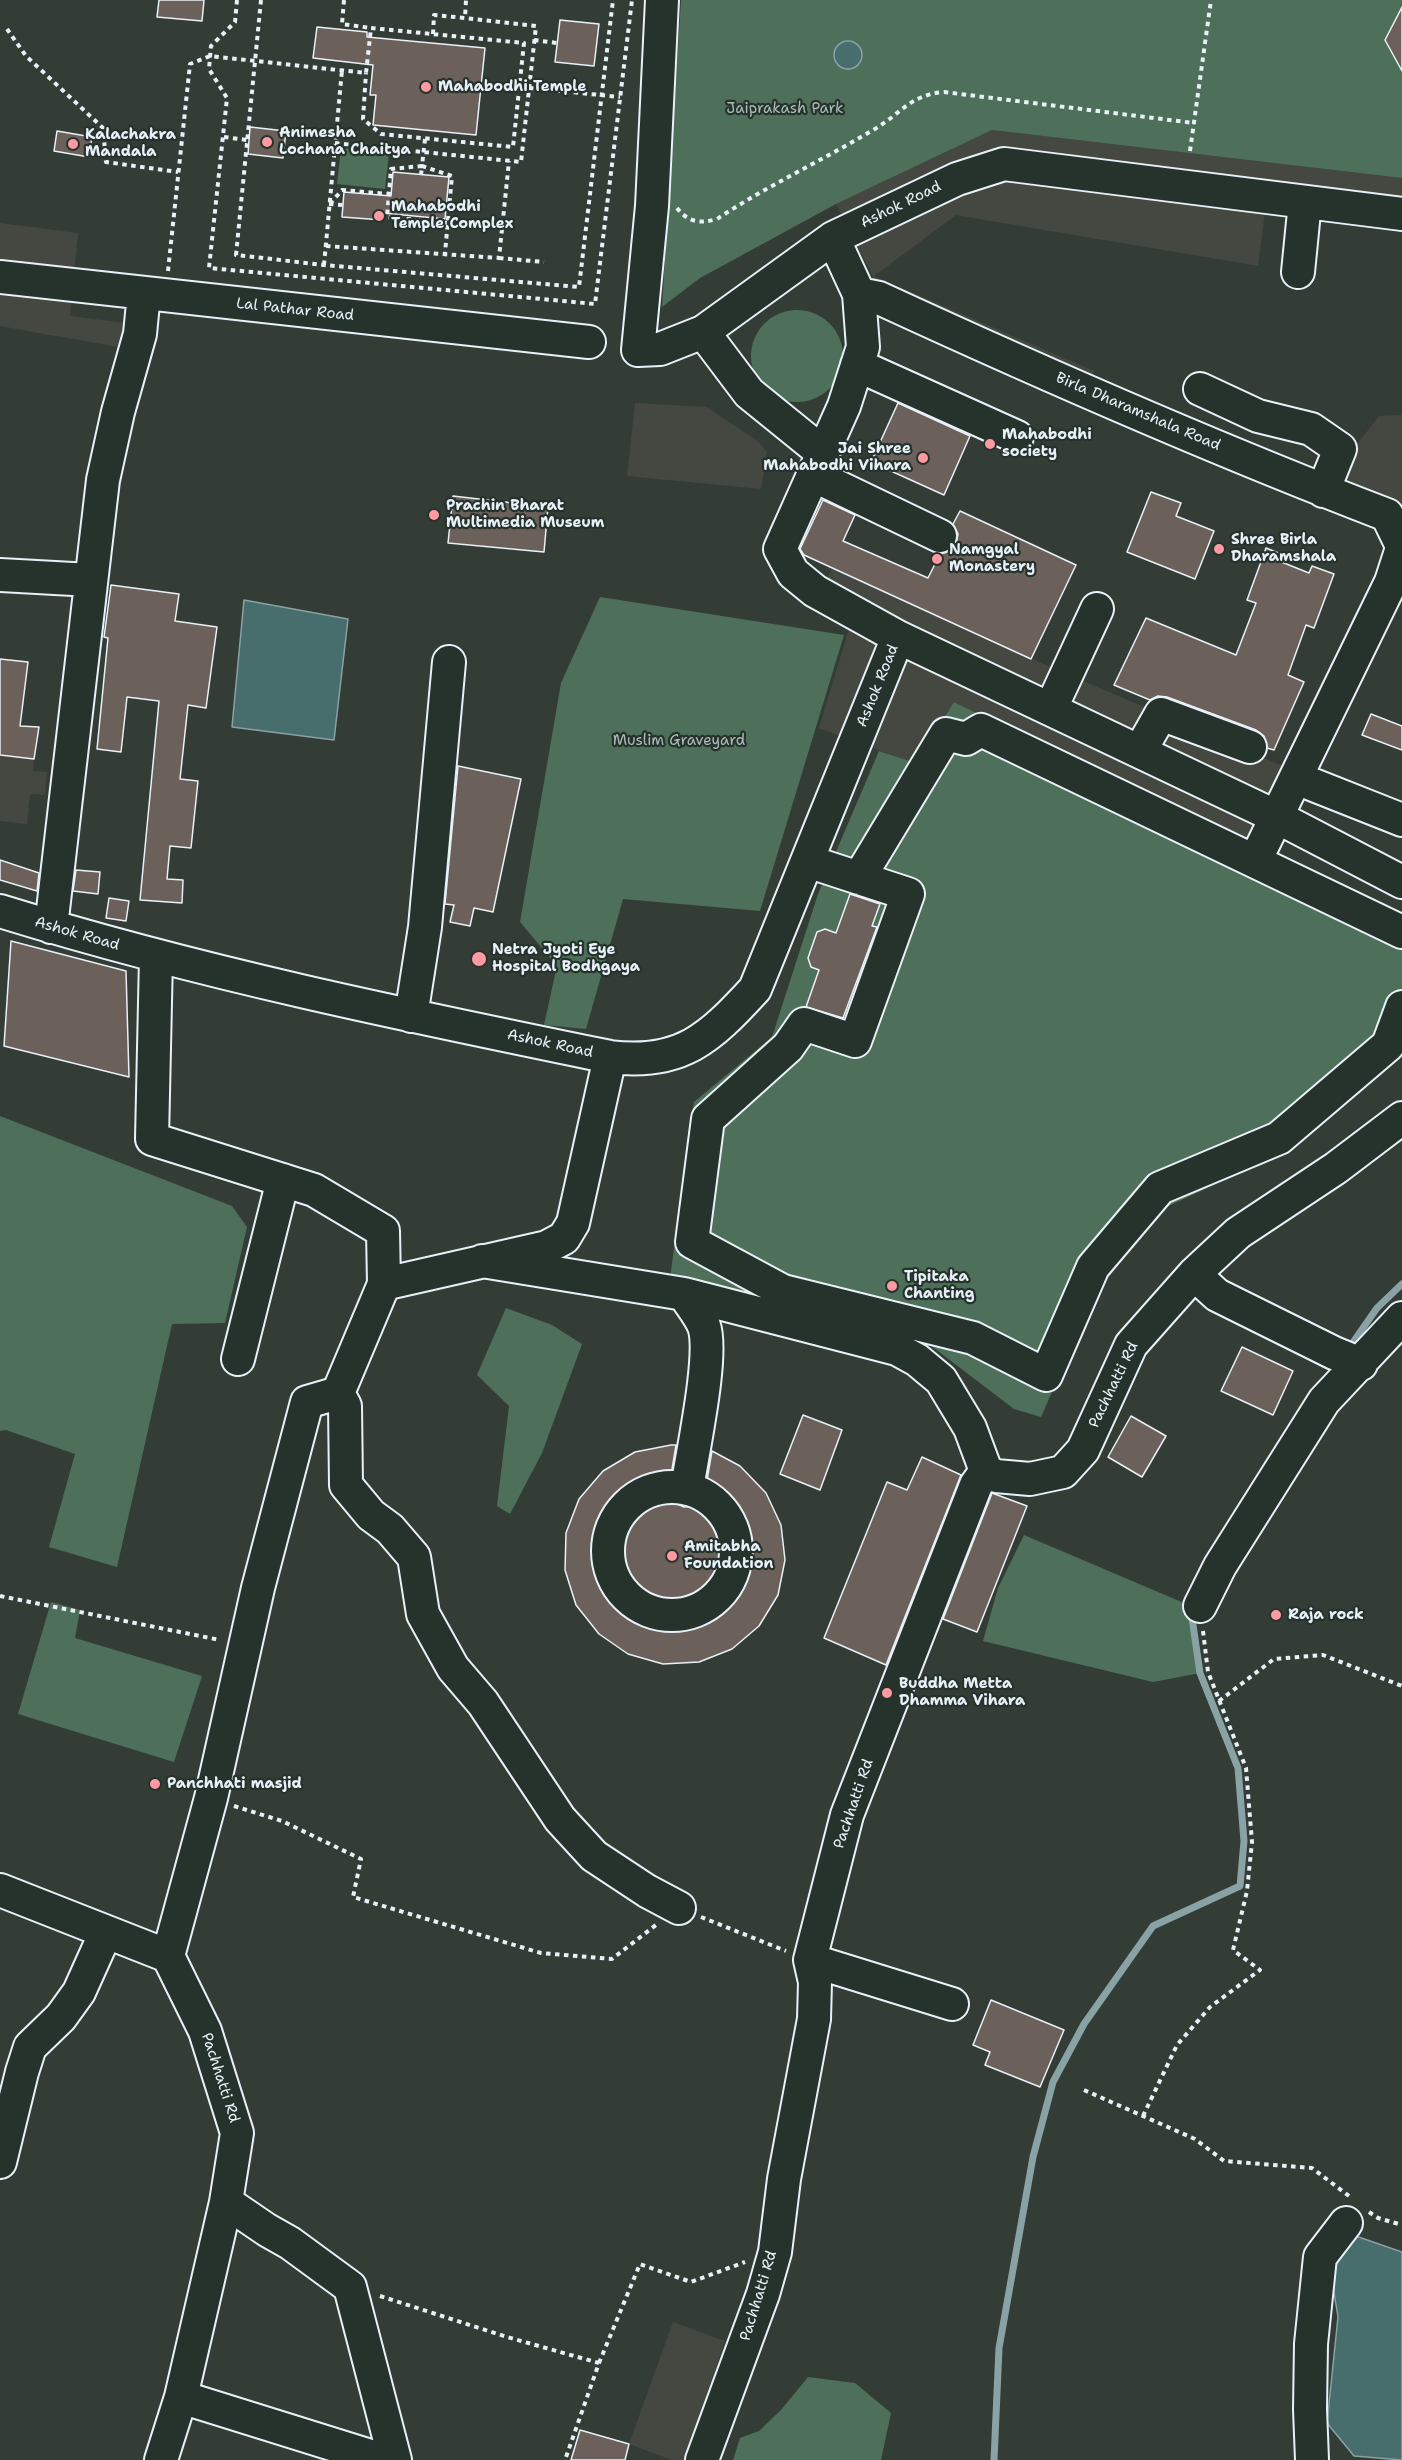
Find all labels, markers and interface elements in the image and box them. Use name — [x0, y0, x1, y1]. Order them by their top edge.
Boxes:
place label: Mahabodhi Temple — [438, 78, 586, 96]
marker: Mahabodhi Temple — [419, 80, 433, 94]
park label: Jaiprakash Park — [726, 100, 844, 118]
place label: Animesha Lochana Chaitya — [279, 124, 411, 159]
place label: Kalachakra Mandala — [85, 126, 176, 161]
marker: Animesha Lochana Chaitya — [260, 135, 274, 149]
marker: Kalachakra Mandala — [66, 137, 80, 151]
street label: Ashok Road — [858, 178, 944, 232]
place label: Mahabodhi Temple Complex — [391, 198, 513, 233]
marker: Mahabodhi Temple Complex — [372, 209, 386, 223]
street label: Lal Pathar Road — [235, 295, 355, 325]
street label: Birla Dharamshala Road — [1053, 369, 1223, 455]
place label: Mahabodhi society — [1002, 426, 1092, 461]
marker: Mahabodhi society — [983, 437, 997, 451]
place label: Jai Shree Mahabodhi Vihara — [763, 440, 911, 475]
marker: Jai Shree Mahabodhi Vihara — [916, 451, 930, 465]
place label: Prachin Bharat Multimedia Museum — [446, 497, 604, 532]
marker: Prachin Bharat Multimedia Museum — [427, 508, 441, 522]
place label: Shree Birla Dharamshala — [1231, 531, 1336, 566]
place label: Namgyal Monastery — [949, 541, 1035, 576]
marker: Shree Birla Dharamshala — [1212, 542, 1226, 556]
marker: Namgyal Monastery — [930, 552, 944, 566]
street label: Ashok Road — [853, 642, 903, 730]
park label: Muslim Graveyard — [613, 732, 745, 750]
street label: Ashok Road — [32, 913, 122, 955]
place label: Netra Jyoti Eye Hospital Bodhgaya — [492, 941, 640, 976]
marker: Netra Jyoti Eye Hospital Bodhgaya — [470, 950, 488, 968]
street label: Ashok Road — [505, 1026, 595, 1062]
place label: Tipitaka Chanting — [904, 1268, 974, 1303]
marker: Tipitaka Chanting — [885, 1279, 899, 1293]
street label: Pachhatti Rd — [1085, 1339, 1143, 1431]
place label: Amitabha Foundation — [684, 1538, 773, 1573]
marker: Amitabha Foundation — [665, 1549, 679, 1563]
place label: Raja rock — [1288, 1606, 1364, 1624]
marker: Raja rock — [1269, 1608, 1283, 1622]
place label: Buddha Metta Dhamma Vihara — [899, 1675, 1025, 1710]
marker: Buddha Metta Dhamma Vihara — [880, 1686, 894, 1700]
street label: Pachhatti Rd — [830, 1757, 878, 1851]
place label: Panchhati masjid — [167, 1775, 302, 1793]
marker: Panchhati masjid — [148, 1777, 162, 1791]
street label: Pachhatti Rd — [197, 2031, 243, 2125]
street label: Pachhatti Rd — [737, 2249, 781, 2343]

